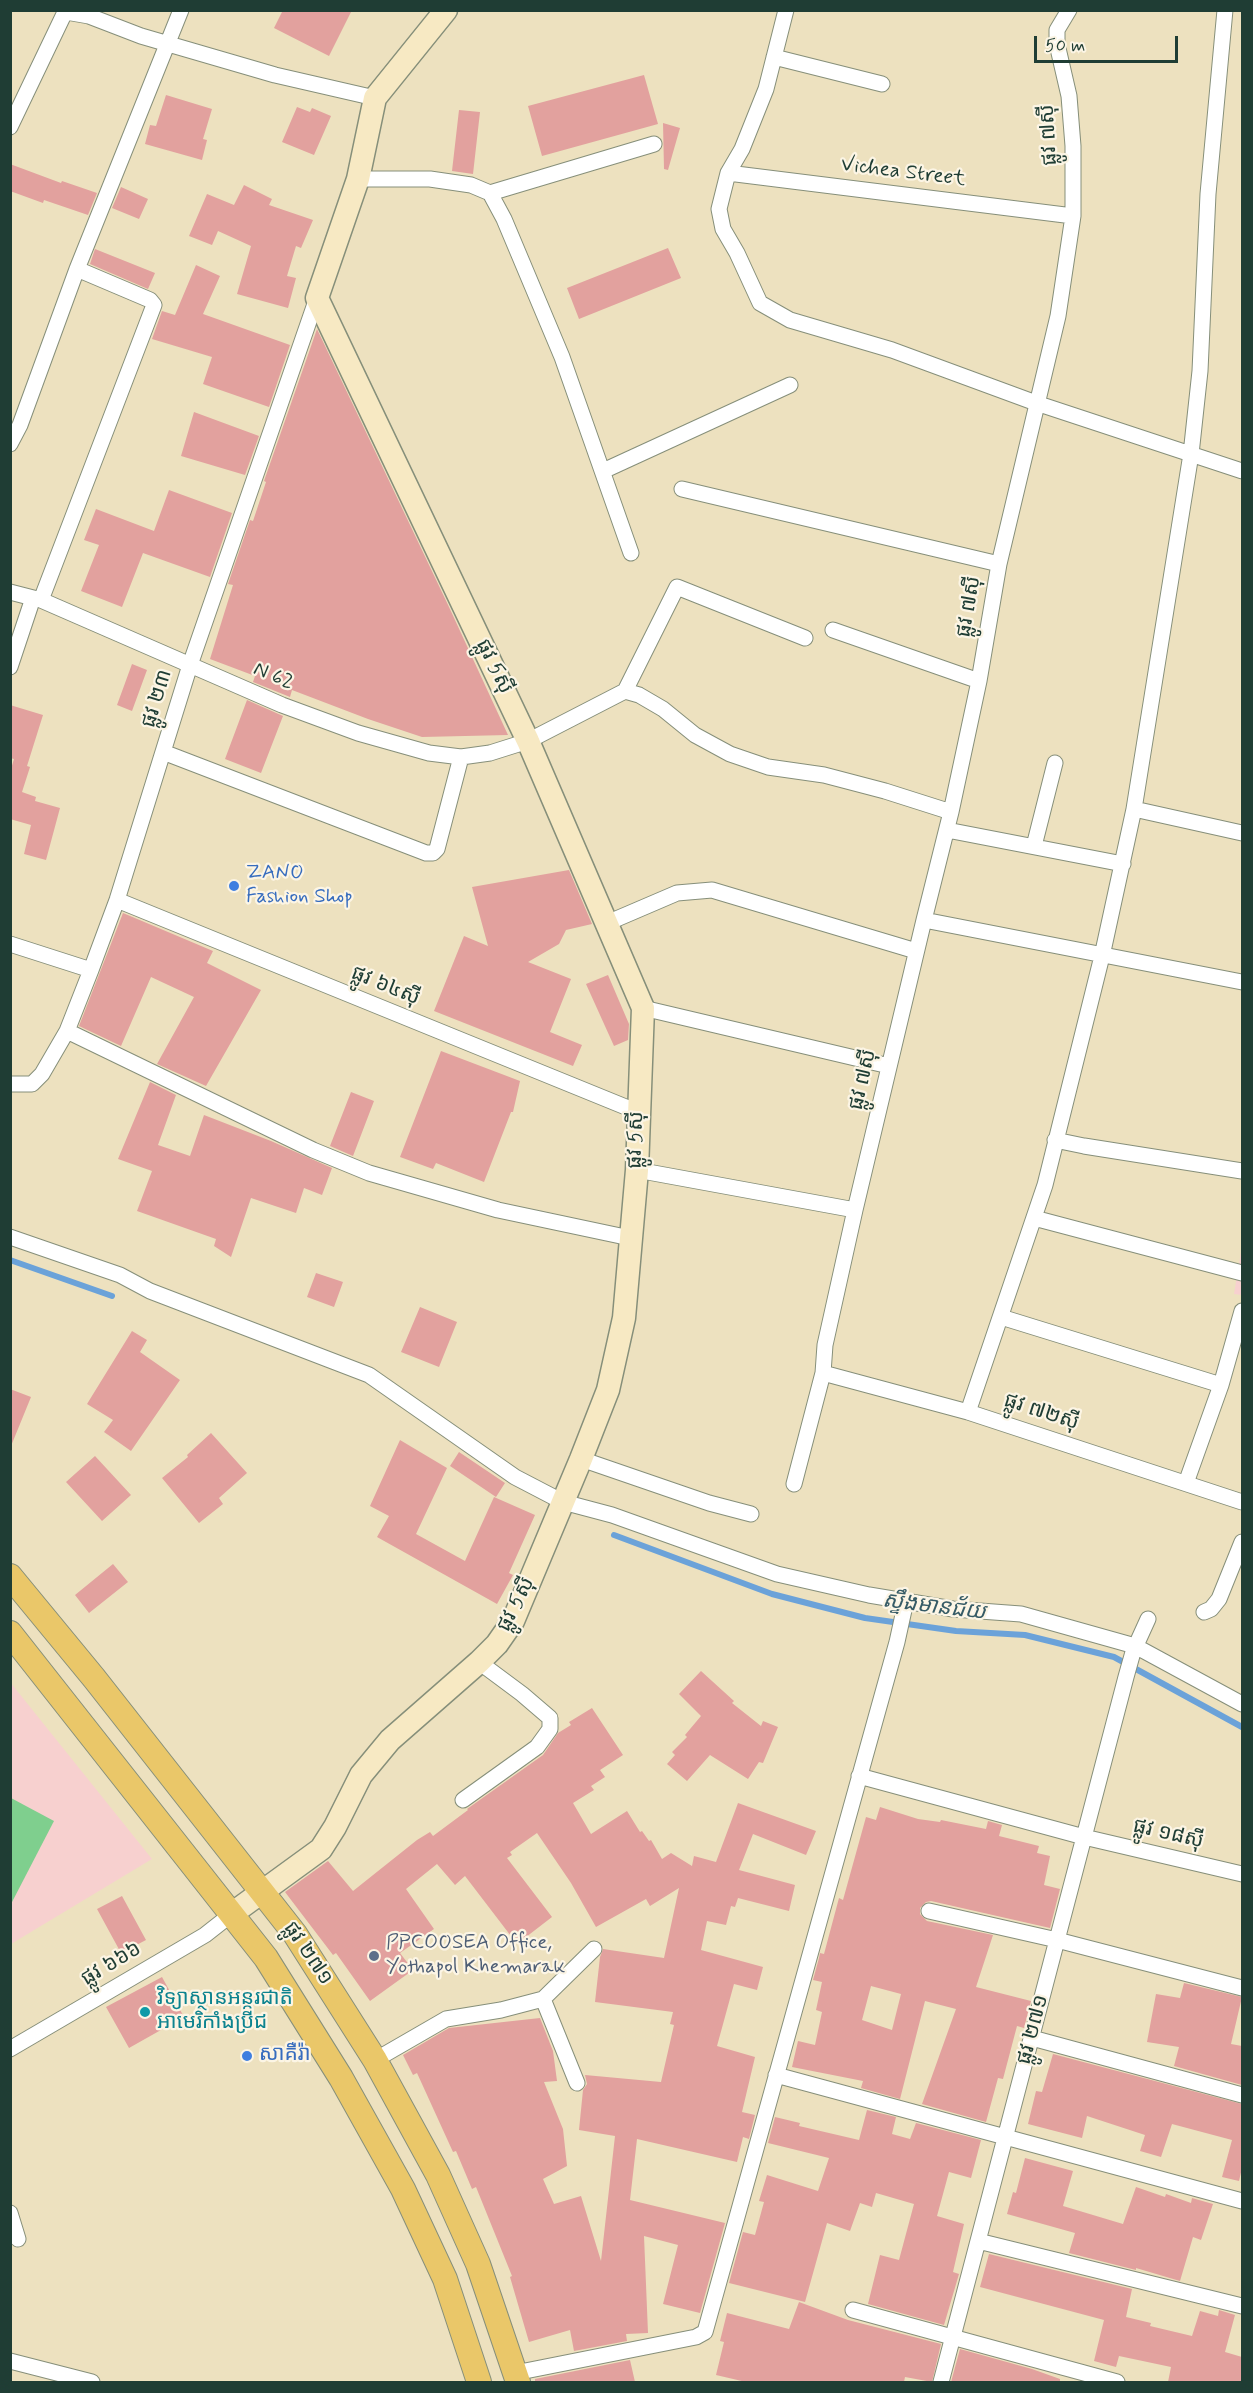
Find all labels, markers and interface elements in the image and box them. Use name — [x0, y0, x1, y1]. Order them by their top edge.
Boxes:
scale bar — [1037, 24, 1181, 62]
text: 50 m — [1045, 34, 1085, 58]
street label: ផ្លូវ ៧ស៊ី — [1036, 104, 1064, 166]
street label: Vichea Street — [839, 153, 967, 193]
street label: ផ្លូវ ៧ស៊ី — [952, 574, 988, 640]
street label: ផ្លូវ 5ស៊ី — [469, 635, 517, 699]
street label: N 62 — [249, 657, 297, 697]
street label: ផ្លូវ ២៣ — [137, 667, 179, 731]
place label: ZANO Fashion Shop — [246, 861, 353, 911]
marker: ZANO Fashion Shop — [227, 879, 241, 893]
street label: ផ្លូវ ៦៤ស៊ី — [347, 962, 423, 1012]
street label: ផ្លូវ ៧ស៊ី — [845, 1047, 883, 1113]
street label: ផ្លូវ 5ស៊ី — [623, 1111, 651, 1169]
street label: ផ្លូវ ៧២ស៊ី — [1000, 1389, 1082, 1437]
street label: ផ្លូវ 5ស៊ី — [493, 1573, 541, 1637]
water label: ស្ទឹងមានជ័យ — [881, 1589, 987, 1627]
street label: ផ្លូវ ១៨ស៊ី — [1130, 1815, 1206, 1855]
street label: ផ្លូវ ២៧១ — [277, 1917, 337, 1991]
place label: PPCOOSEA Office, Yothapol Khemarak — [386, 1931, 565, 1981]
street label: ផ្លូវ ៦៦៦ — [77, 1937, 147, 1993]
marker: PPCOOSEA Office, Yothapol Khemarak — [367, 1949, 381, 1963]
place label: វិទ្យាស្ថានអន្តរជាតិ អាមេរិកាំងប្រីជ — [157, 1987, 293, 2037]
street label: ផ្លូវ ២៧១ — [1013, 1992, 1055, 2068]
marker: វិទ្យាស្ថានអន្តរជាតិ អាមេរិកាំងប្រីជ — [138, 2005, 152, 2019]
place label: សាគឺរ៉ា — [259, 2043, 311, 2069]
marker: សាគឺរ៉ា — [240, 2049, 254, 2063]

